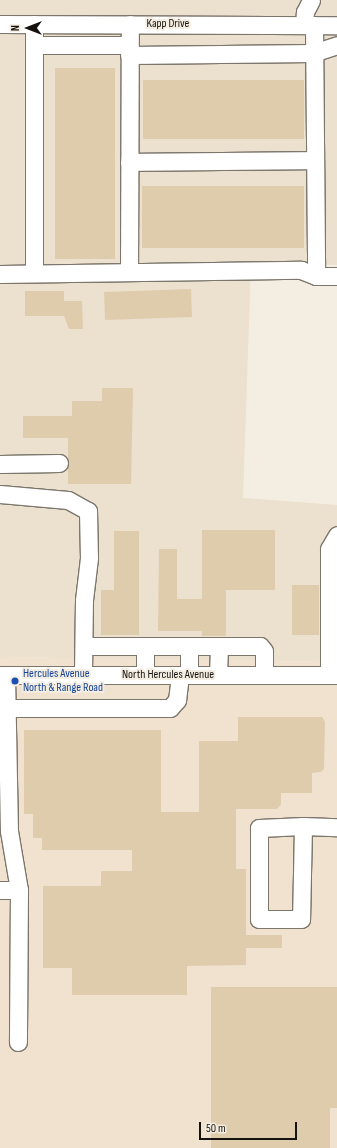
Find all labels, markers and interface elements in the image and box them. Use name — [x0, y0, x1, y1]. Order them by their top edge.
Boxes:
north arrow — [8, 8, 48, 48]
street label: Kapp Drive — [147, 17, 189, 31]
text: N — [9, 25, 22, 31]
place label: Hercules Avenue North & Range Road — [23, 667, 103, 695]
street label: North Hercules Avenue — [122, 668, 214, 682]
marker: Hercules Avenue North & Range Road — [10, 676, 20, 686]
scale bar — [201, 1114, 299, 1140]
text: 50 m — [206, 1121, 226, 1136]

